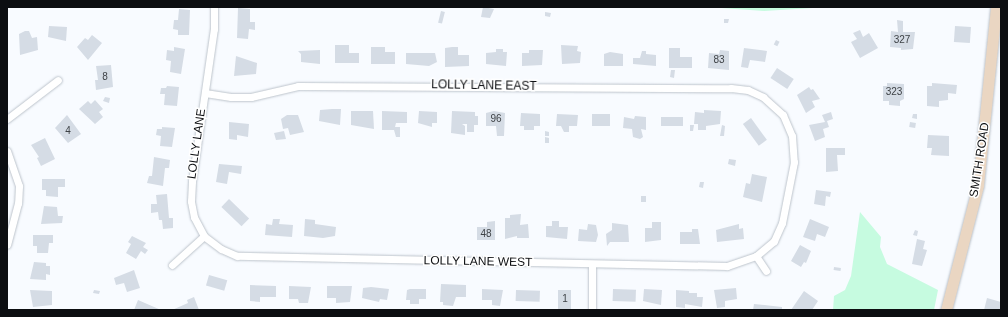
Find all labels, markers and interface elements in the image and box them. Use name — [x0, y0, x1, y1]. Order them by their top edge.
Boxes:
house number: 327 — [894, 34, 910, 46]
house number: 83 — [713, 54, 725, 66]
house number: 8 — [102, 71, 108, 83]
street label: LOLLY LANE EAST — [431, 78, 537, 94]
house number: 323 — [886, 86, 902, 98]
street label: LOLLY LANE — [185, 108, 209, 180]
house number: 96 — [490, 113, 502, 125]
street label: SMITH ROAD — [967, 122, 993, 198]
house number: 4 — [65, 125, 71, 137]
house number: 48 — [480, 228, 492, 240]
street label: LOLLY LANE WEST — [423, 254, 533, 270]
house number: 1 — [562, 293, 568, 305]

